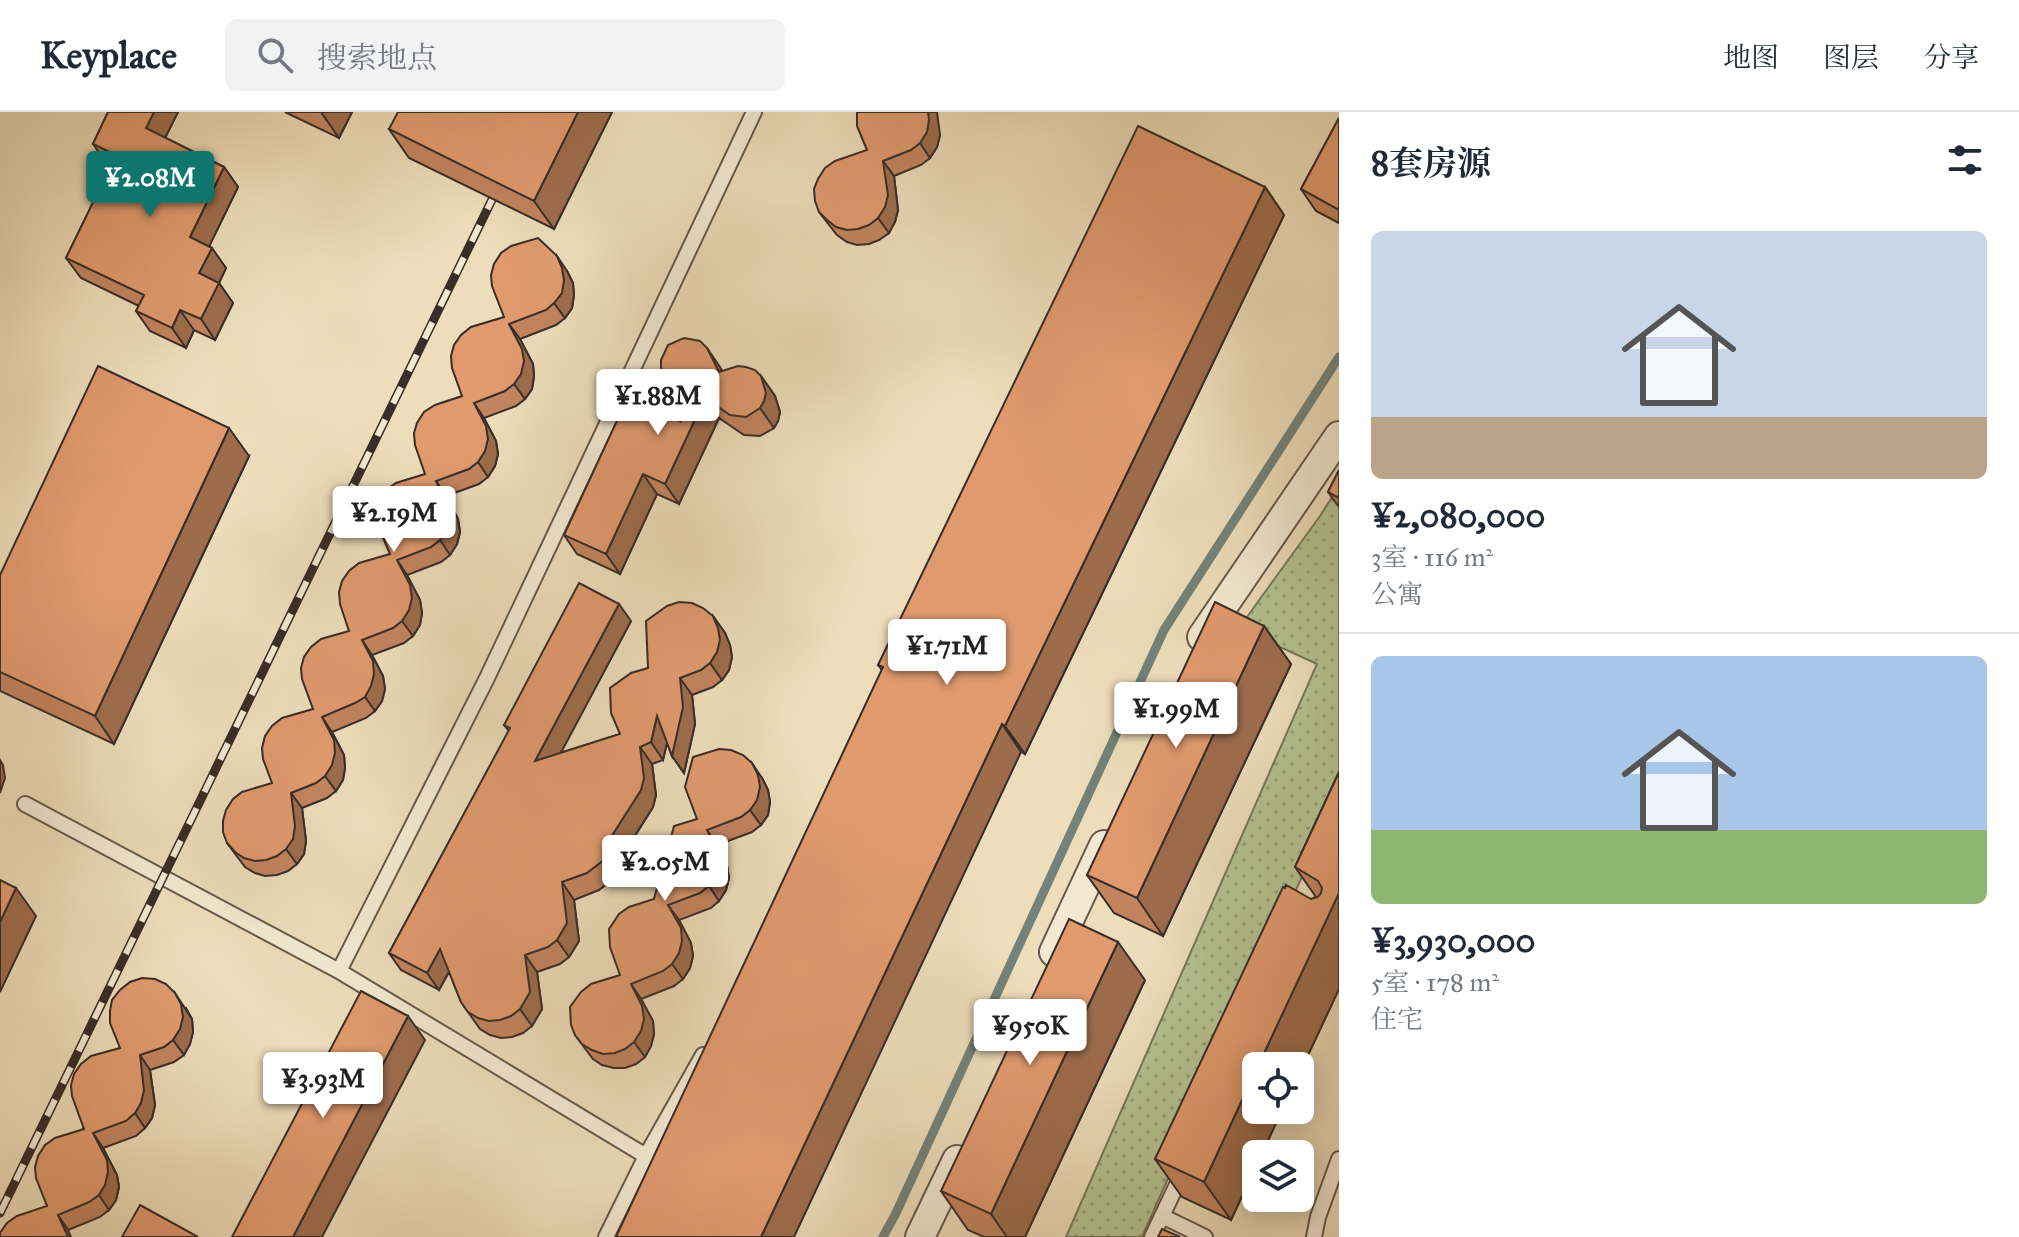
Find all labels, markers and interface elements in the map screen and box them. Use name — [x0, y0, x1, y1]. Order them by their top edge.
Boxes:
search box — [225, 19, 785, 91]
text: Keyplace — [40, 32, 177, 78]
icon: search — [253, 33, 297, 77]
text: 搜索地点 — [317, 40, 437, 76]
text: 地图 — [1723, 40, 1779, 75]
text: 图层 — [1823, 40, 1879, 75]
text: 分享 — [1923, 40, 1979, 75]
icon: filters — [1943, 138, 1987, 182]
text: 8套房源 — [1371, 143, 1491, 184]
pin: ¥2.08M — [85, 151, 215, 219]
text: ¥2.08M — [104, 161, 196, 193]
icon: home — [1607, 283, 1751, 427]
pin: ¥1.88M — [593, 369, 723, 437]
text: ¥1.88M — [614, 379, 702, 411]
pin: ¥2.19M — [329, 486, 459, 554]
text: ¥2,080,000 — [1371, 495, 1545, 536]
text: ¥2.19M — [351, 496, 437, 528]
text: 3室 · 116 m² — [1371, 541, 1493, 573]
text: 公寓 — [1371, 578, 1423, 610]
pin: ¥1.71M — [882, 619, 1012, 687]
text: ¥1.71M — [906, 629, 988, 661]
pin: ¥1.99M — [1111, 682, 1241, 750]
text: ¥1.99M — [1132, 692, 1220, 724]
icon: home — [1607, 708, 1751, 852]
pin: ¥2.05M — [600, 835, 730, 903]
text: ¥2.05M — [620, 845, 710, 877]
text: ¥3,930,000 — [1371, 920, 1535, 961]
text: 5室 · 178 m² — [1371, 966, 1499, 998]
pin: ¥950K — [974, 999, 1086, 1067]
text: 住宅 — [1371, 1003, 1423, 1035]
text: ¥950K — [992, 1009, 1068, 1041]
pin: ¥3.93M — [258, 1052, 388, 1120]
map controls — [1242, 1052, 1314, 1212]
button: locate — [1242, 1052, 1314, 1124]
text: ¥3.93M — [281, 1062, 365, 1094]
button: layers — [1242, 1140, 1314, 1212]

